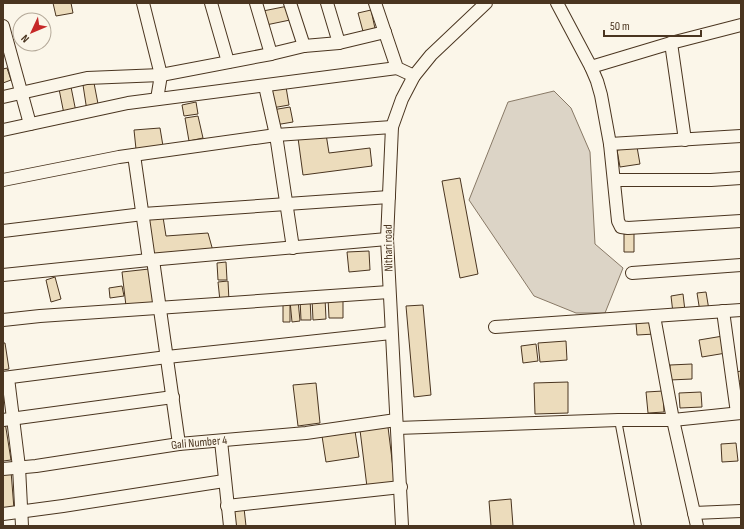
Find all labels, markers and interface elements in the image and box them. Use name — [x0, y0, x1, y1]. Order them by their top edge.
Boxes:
north arrow — [12, 12, 52, 52]
scale bar — [604, 12, 701, 38]
text: 50 m — [610, 19, 630, 34]
text: N — [18, 32, 32, 45]
street label: Nithari road — [381, 224, 396, 272]
street label: Gali Number 4 — [170, 433, 228, 453]

